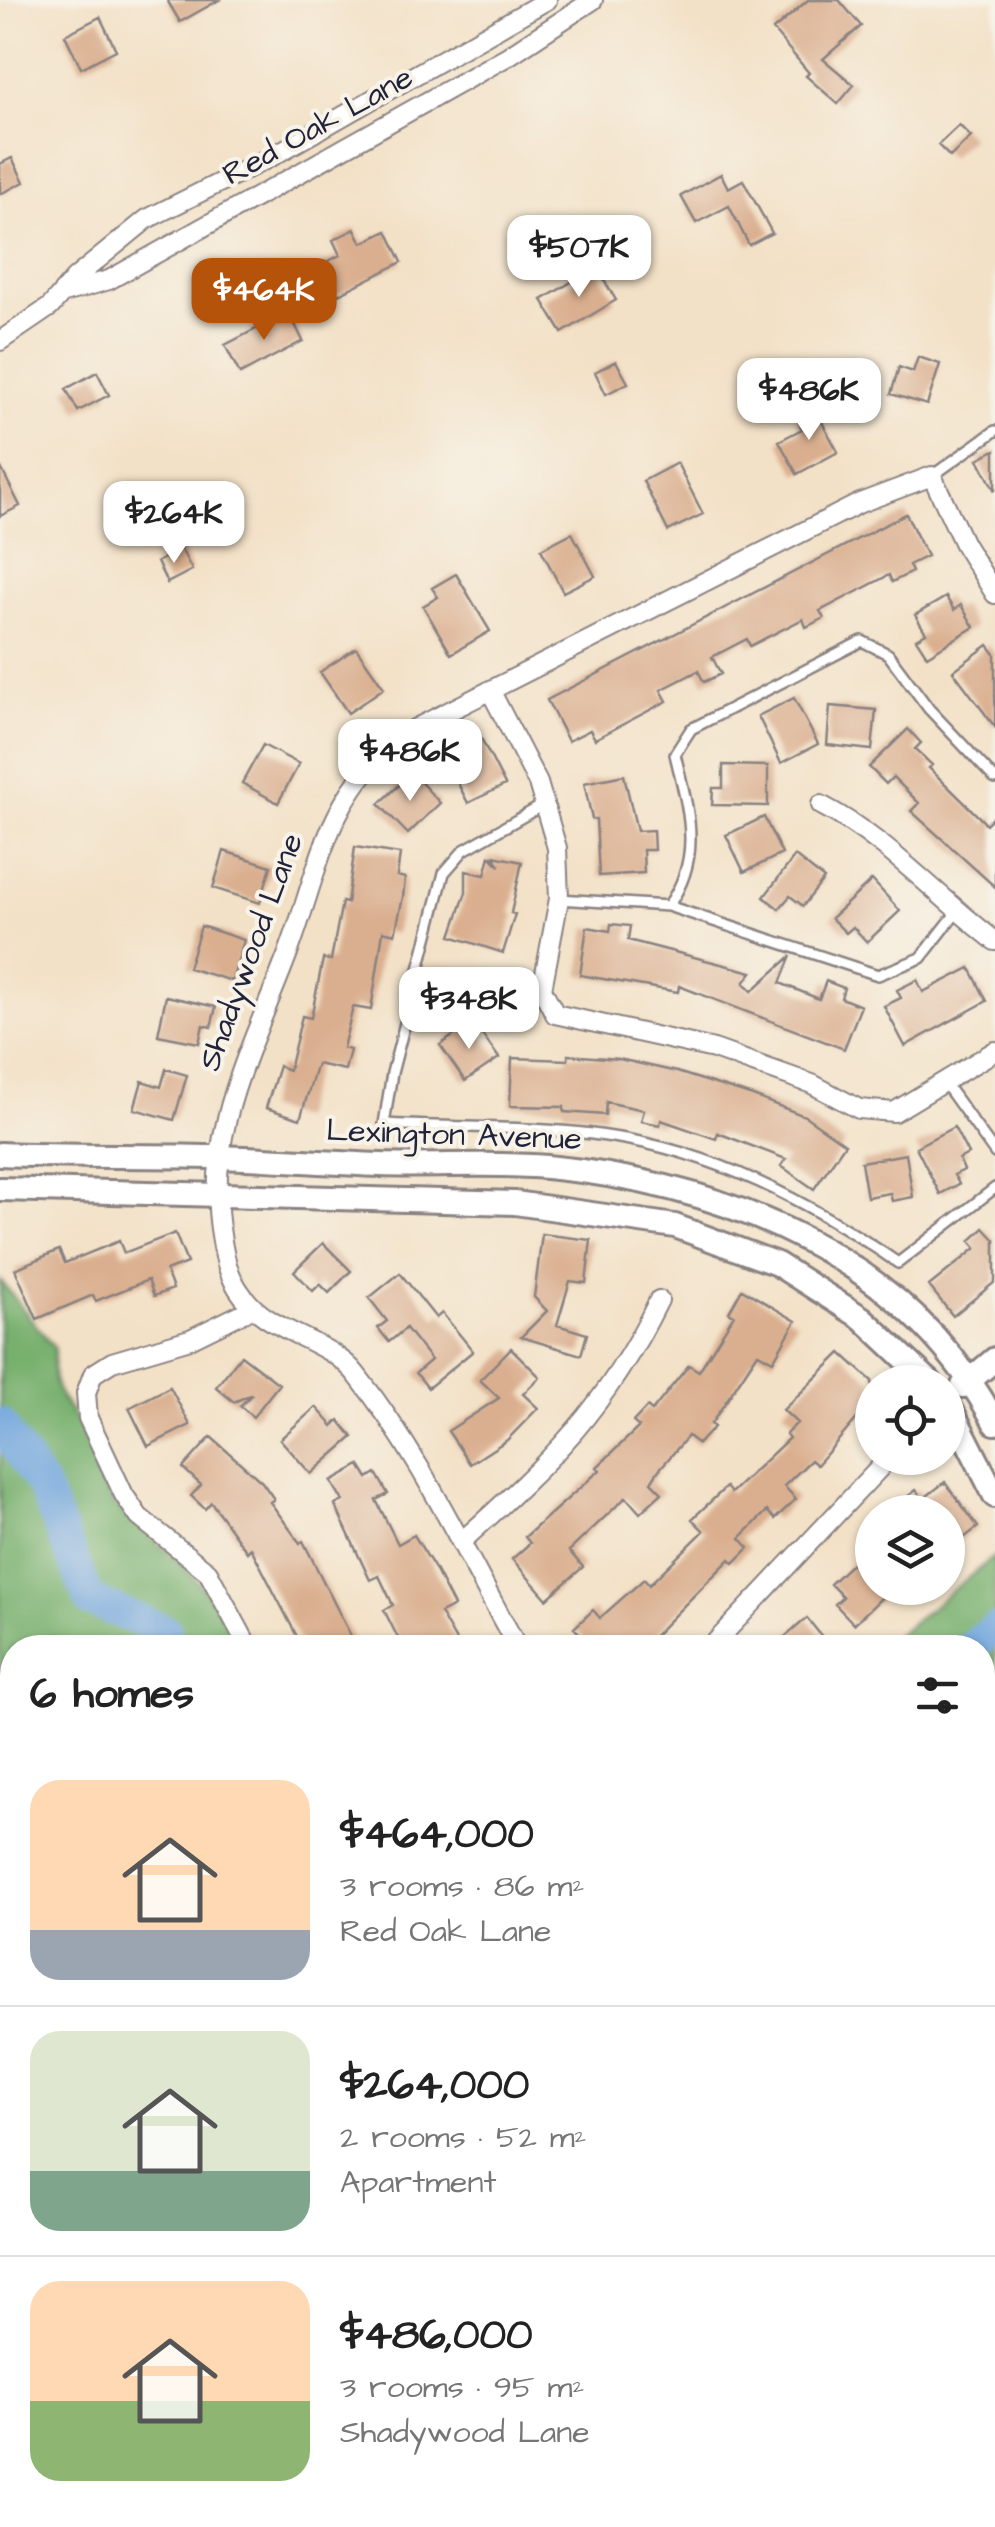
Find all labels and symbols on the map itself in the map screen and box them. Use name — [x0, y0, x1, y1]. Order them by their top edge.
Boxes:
street label: Red Oak Lane — [215, 55, 421, 197]
pin: $507K — [509, 215, 649, 300]
pin: $464K — [194, 258, 334, 343]
pin: $486K — [739, 358, 879, 443]
pin: $264K — [104, 481, 244, 566]
pin: $486K — [340, 719, 480, 804]
street label: Shadywood Lane — [187, 827, 315, 1077]
pin: $348K — [399, 967, 539, 1052]
street label: Lexington Avenue — [325, 1108, 583, 1162]

